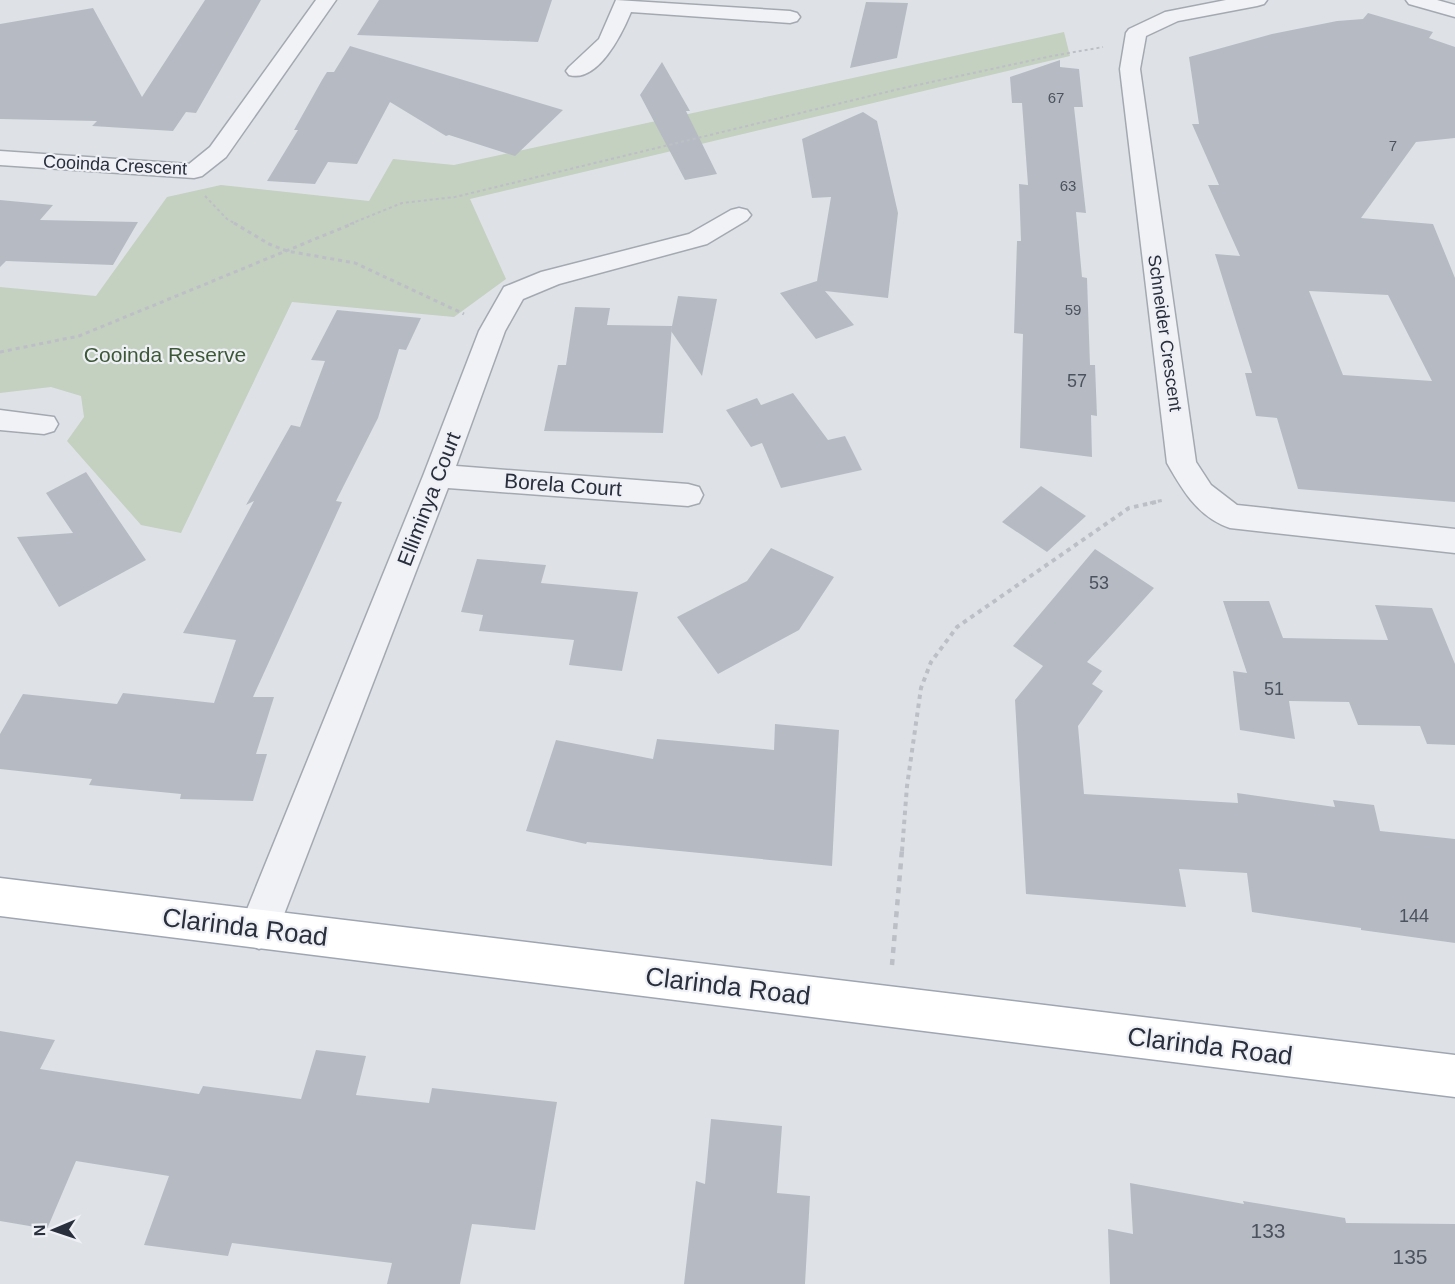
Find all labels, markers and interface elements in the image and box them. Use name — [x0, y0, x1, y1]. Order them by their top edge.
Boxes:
house number: 67 — [1048, 89, 1064, 106]
house number: 7 — [1389, 137, 1397, 154]
street label: Cooinda Crescent — [43, 151, 187, 179]
house number: 63 — [1060, 177, 1076, 194]
street label: Schneider Crescent — [1144, 253, 1186, 413]
house number: 59 — [1065, 301, 1081, 318]
park label: Cooinda Reserve — [84, 343, 246, 366]
house number: 57 — [1067, 371, 1087, 391]
street label: Elliminya Court — [392, 429, 465, 569]
street label: Borela Court — [503, 469, 623, 500]
house number: 53 — [1089, 573, 1109, 593]
house number: 51 — [1264, 679, 1284, 699]
street label: Clarinda Road — [161, 902, 329, 952]
house number: 144 — [1399, 906, 1429, 926]
street label: Clarinda Road — [644, 961, 812, 1011]
street label: Clarinda Road — [1126, 1021, 1294, 1071]
north arrow — [24, 1200, 84, 1260]
house number: 133 — [1250, 1219, 1286, 1242]
text: N — [31, 1224, 48, 1237]
house number: 135 — [1392, 1245, 1428, 1268]

